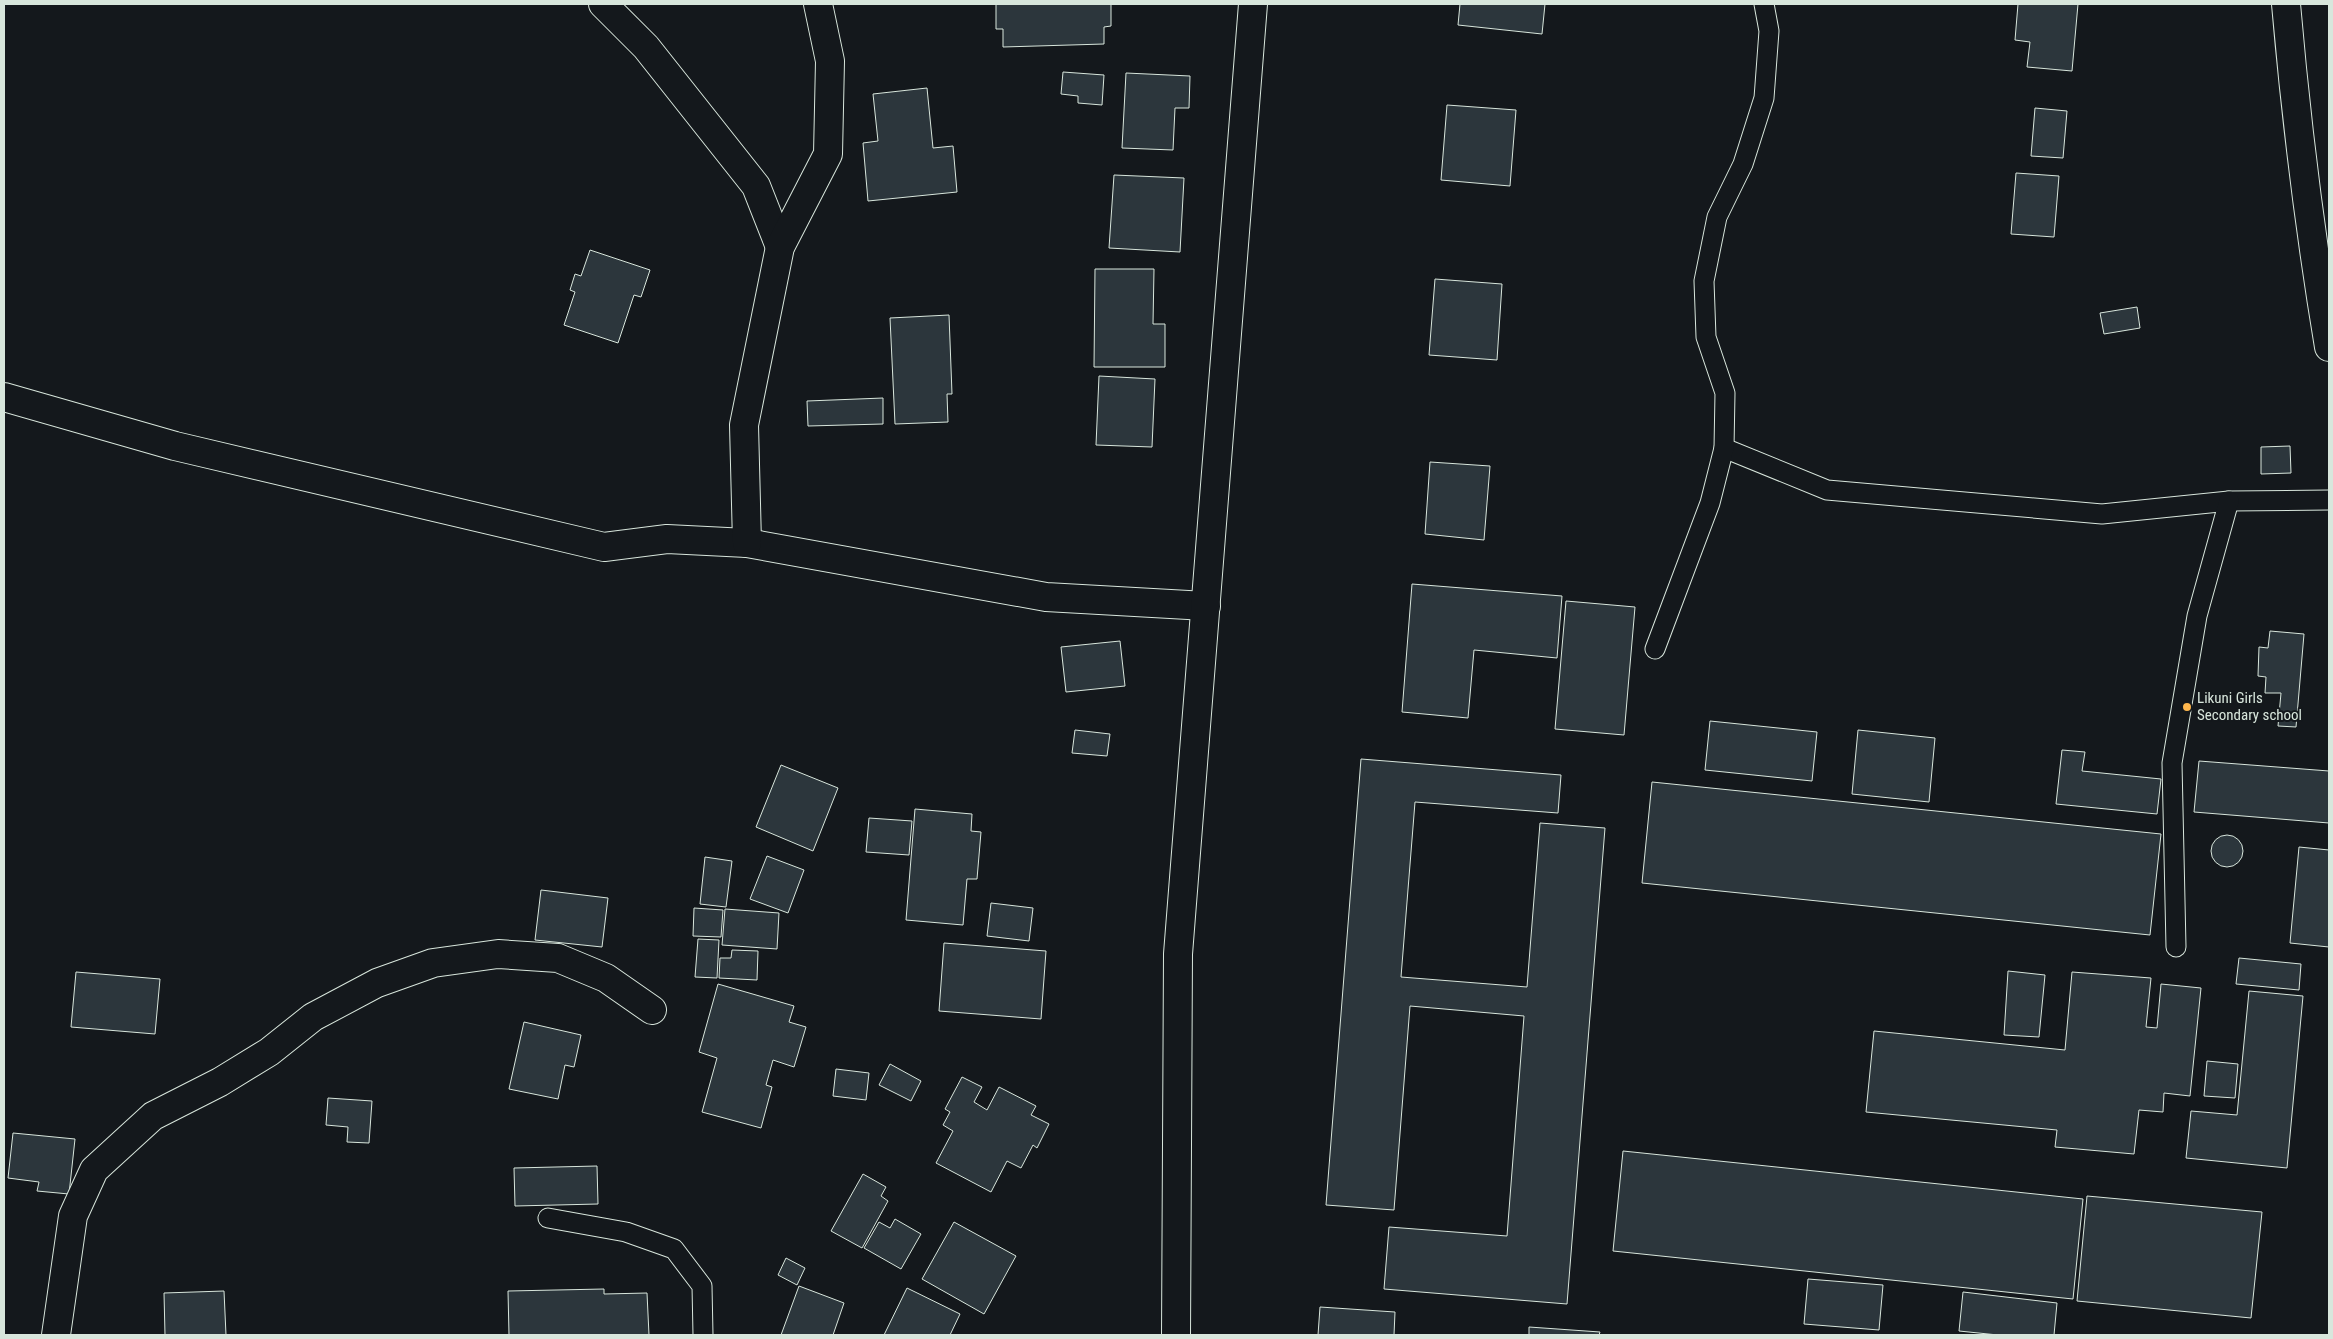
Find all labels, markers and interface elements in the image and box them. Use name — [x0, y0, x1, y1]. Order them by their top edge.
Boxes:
place label: Likuni Girls Secondary school — [2197, 689, 2302, 724]
marker: Likuni Girls Secondary school — [2181, 701, 2193, 713]

